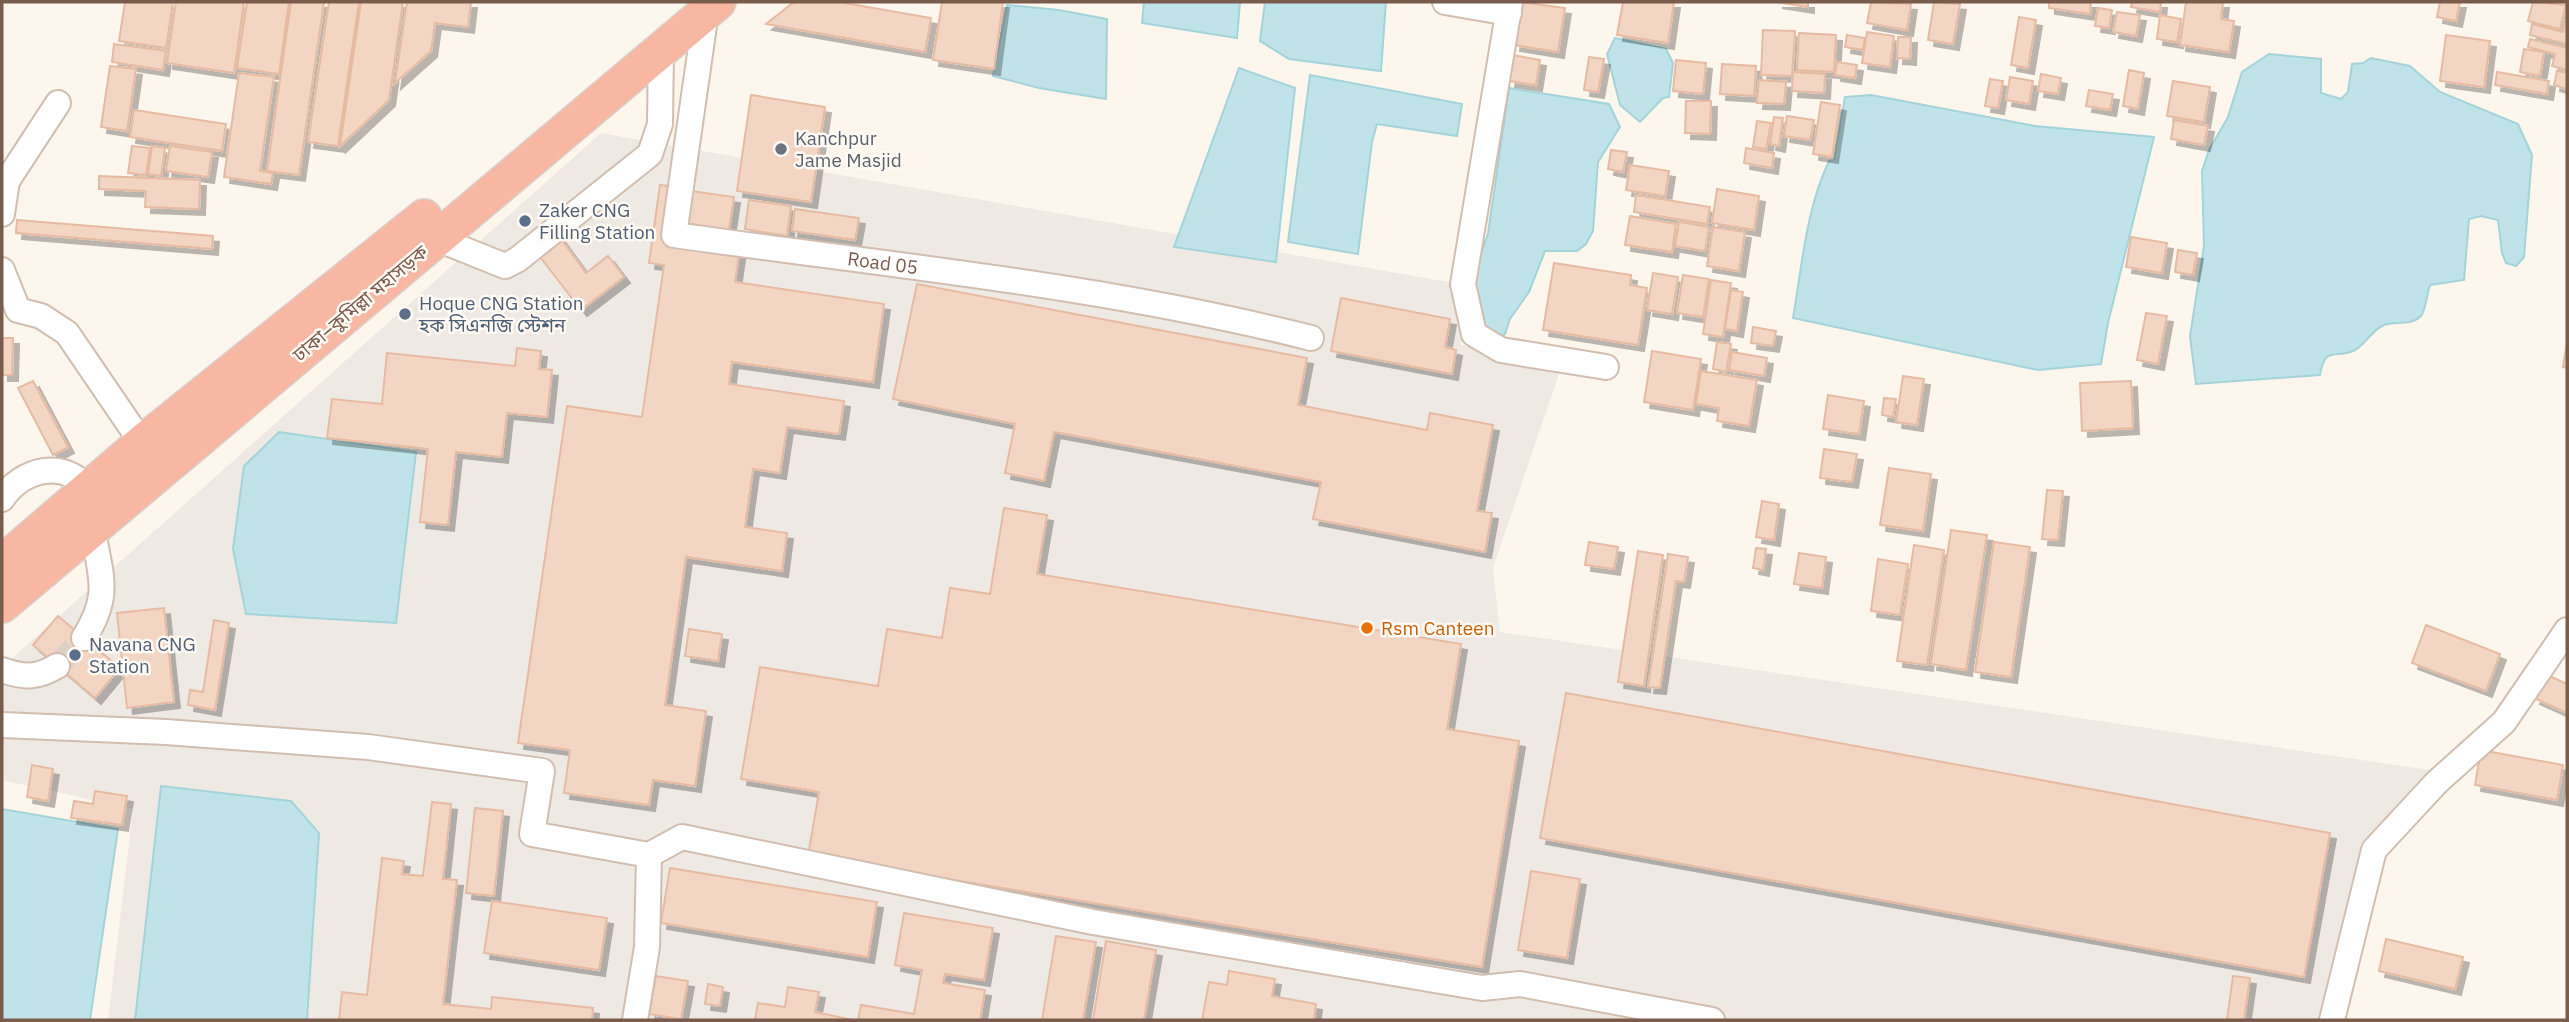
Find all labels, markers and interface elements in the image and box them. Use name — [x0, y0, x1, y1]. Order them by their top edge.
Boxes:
place label: Kanchpur Jame Masjid — [795, 126, 902, 172]
marker: Kanchpur Jame Masjid — [773, 141, 789, 157]
place label: Zaker CNG Filling Station — [539, 198, 655, 244]
marker: Zaker CNG Filling Station — [517, 213, 533, 229]
street label: ঢাকা–কুমিল্লা মহাসড়ক — [287, 239, 433, 367]
street label: Road 05 — [846, 246, 920, 279]
place label: Hoque CNG Station হক সিএনজি স্টেশন — [418, 291, 583, 337]
marker: Hoque CNG Station হক সিএনজি স্টেশন — [397, 306, 413, 322]
place label: Rsm Canteen — [1381, 616, 1494, 640]
marker: Rsm Canteen — [1359, 620, 1375, 636]
place label: Navana CNG Station — [89, 632, 196, 678]
marker: Navana CNG Station — [67, 647, 83, 663]

